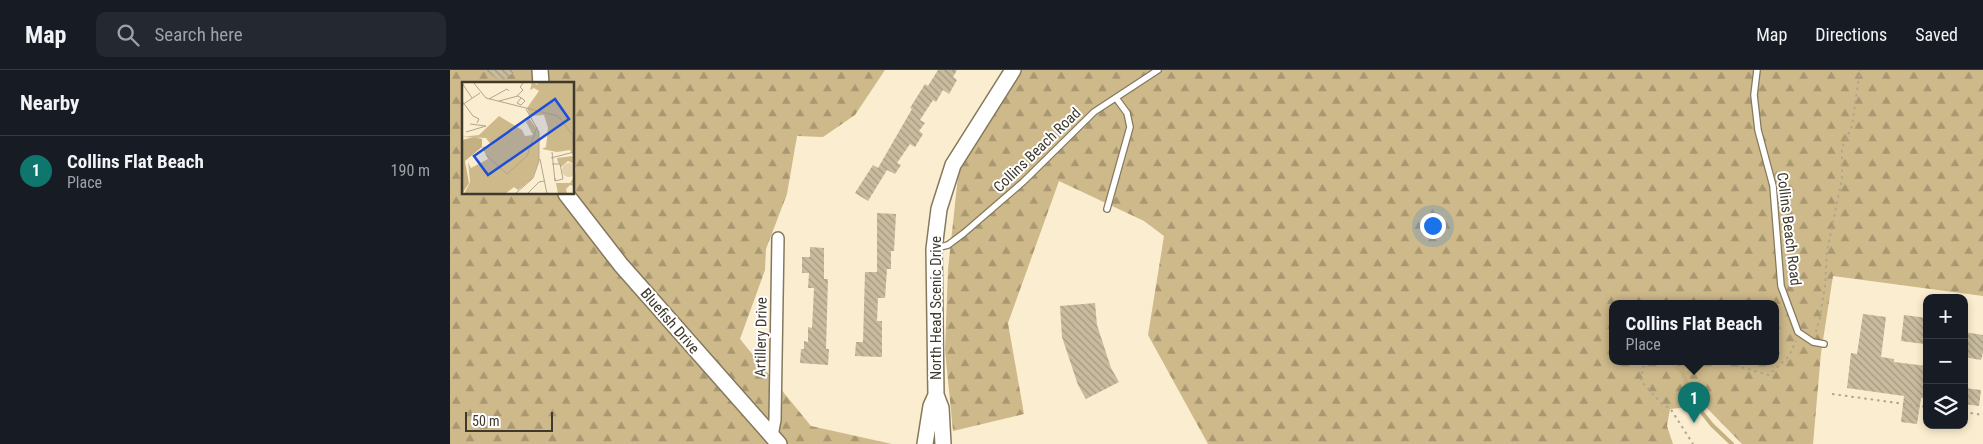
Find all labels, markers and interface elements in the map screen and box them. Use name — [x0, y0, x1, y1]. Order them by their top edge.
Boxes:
search box — [96, 12, 446, 57]
text: Map — [25, 21, 66, 49]
icon: search — [114, 21, 142, 49]
text: Search here — [154, 23, 243, 46]
text: Map — [1756, 24, 1787, 45]
text: Directions — [1815, 24, 1887, 45]
text: Saved — [1915, 24, 1958, 45]
inset map — [462, 82, 575, 195]
text: Nearby — [20, 91, 79, 115]
street label: Collins Beach Road — [990, 104, 1084, 196]
text: Collins Flat Beach — [67, 150, 204, 173]
text: 1 — [32, 161, 40, 180]
text: 190 m — [391, 161, 430, 180]
street label: Collins Beach Road — [1773, 171, 1805, 287]
text: Place — [67, 173, 102, 192]
your location — [1420, 213, 1446, 239]
street label: North Head Scenic Drive — [927, 236, 945, 380]
street label: Bluefish Drive — [637, 285, 703, 357]
map controls — [1923, 294, 1968, 429]
button: + — [1923, 294, 1968, 339]
street label: Artillery Drive — [751, 297, 771, 377]
popup — [1609, 300, 1779, 365]
text: Collins Flat Beach — [1626, 312, 1762, 335]
text: Place — [1626, 335, 1661, 354]
button: − — [1923, 339, 1968, 384]
pin: 1 — [1678, 382, 1710, 423]
button: layers — [1923, 384, 1968, 429]
scale bar — [465, 409, 552, 432]
text: 50 m — [472, 413, 500, 429]

